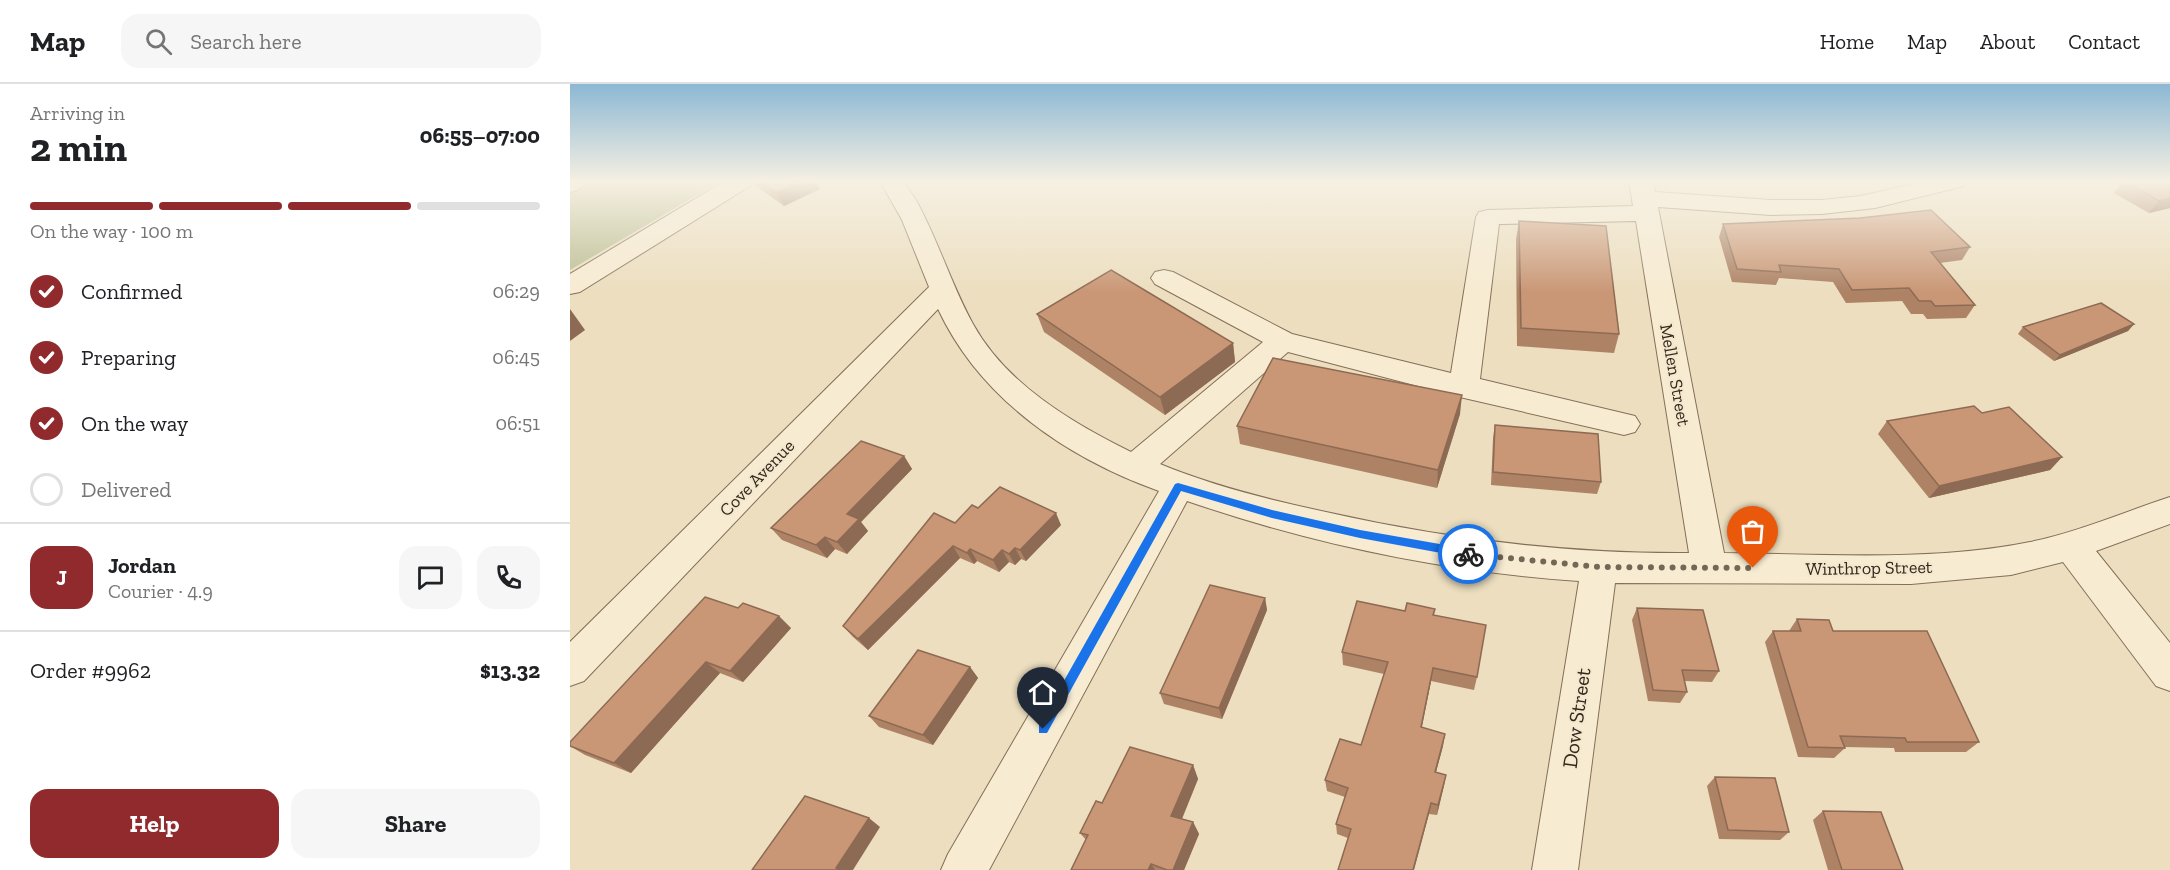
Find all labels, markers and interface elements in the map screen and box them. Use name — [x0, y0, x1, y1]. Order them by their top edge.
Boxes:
search box — [121, 14, 541, 68]
text: Map — [30, 25, 85, 58]
icon: search — [142, 25, 175, 58]
text: Search here — [190, 28, 302, 55]
text: Home — [1820, 29, 1874, 54]
text: Map — [1907, 29, 1947, 54]
text: About — [1980, 29, 2035, 54]
text: Contact — [2068, 29, 2140, 54]
text: Arriving in — [30, 101, 125, 125]
text: 06:55–07:00 — [420, 122, 540, 149]
text: 2 min — [30, 124, 127, 171]
text: On the way · 100 m — [30, 219, 193, 243]
icon: check — [30, 275, 63, 308]
text: Confirmed — [81, 278, 182, 305]
text: 06:29 — [492, 279, 540, 303]
street label: Mellen Street — [1655, 322, 1695, 428]
icon: check — [30, 341, 63, 374]
text: Preparing — [81, 344, 176, 371]
text: 06:45 — [492, 345, 540, 369]
icon: check — [30, 407, 63, 440]
text: On the way — [81, 410, 188, 437]
text: 06:51 — [495, 411, 540, 435]
street label: Cove Avenue — [715, 435, 799, 521]
text: Delivered — [81, 476, 171, 503]
pin — [1727, 506, 1778, 568]
icon: bag — [1736, 515, 1769, 548]
courier — [1438, 524, 1498, 584]
icon: bike — [1452, 538, 1485, 571]
button: chat — [399, 546, 462, 609]
button: phone — [477, 546, 540, 609]
text: Jordan — [108, 552, 176, 579]
street label: Winthrop Street — [1805, 556, 1933, 580]
text: J — [56, 564, 67, 591]
text: Courier · 4.9 — [108, 579, 213, 603]
text: Order #9962 — [30, 657, 151, 684]
text: $13.32 — [480, 657, 540, 684]
street label: Dow Street — [1557, 666, 1595, 770]
pin — [1017, 667, 1068, 729]
icon: home — [1026, 676, 1059, 709]
button: Help — [30, 789, 279, 858]
button: Share — [291, 789, 540, 858]

